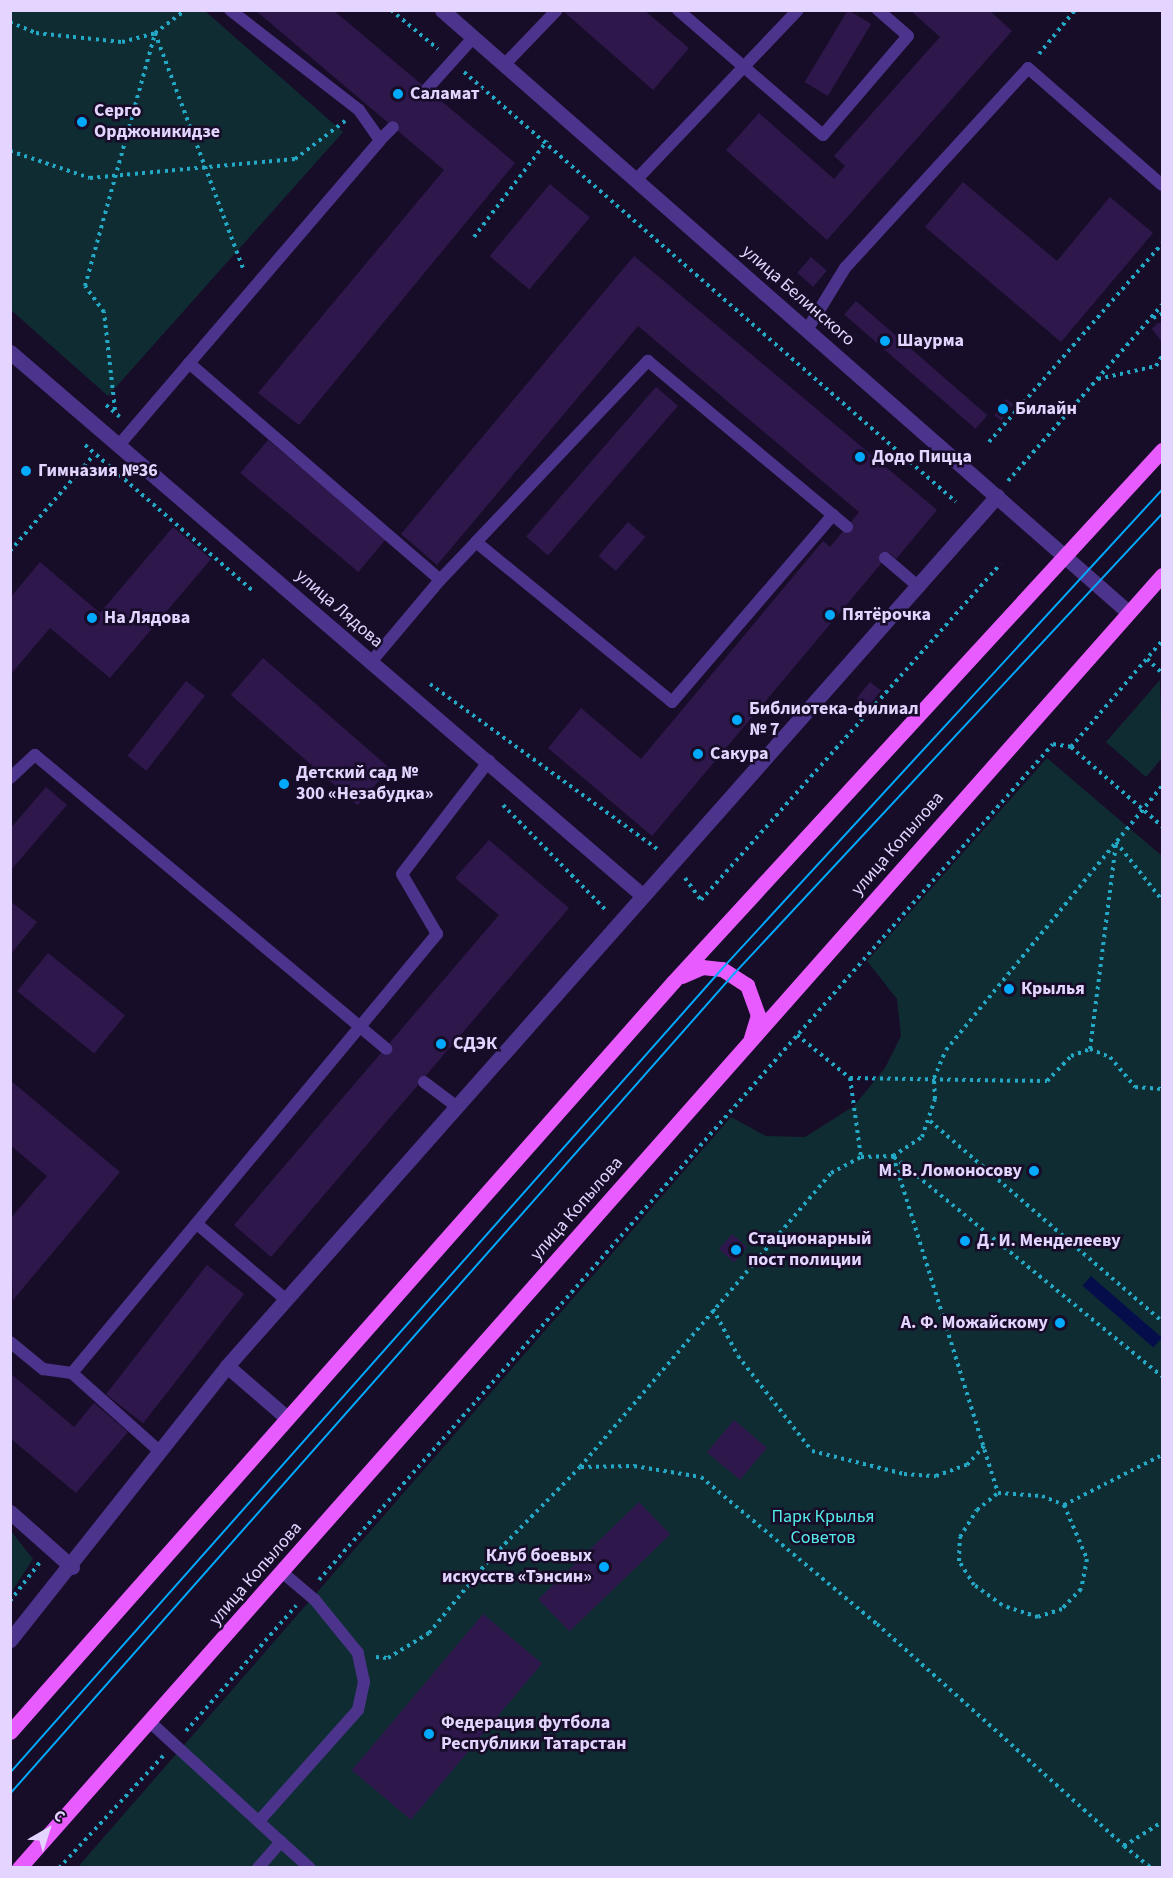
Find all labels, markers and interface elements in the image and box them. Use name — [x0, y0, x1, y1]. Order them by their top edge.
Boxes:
place label: Саламат — [410, 83, 480, 105]
marker: Саламат — [391, 87, 405, 101]
place label: Серго Орджоникидзе — [94, 101, 220, 144]
marker: Серго Орджоникидзе — [75, 115, 89, 129]
street label: улица Белинского — [737, 241, 859, 351]
place label: Шаурма — [897, 330, 964, 352]
marker: Шаурма — [878, 334, 892, 348]
place label: Билайн — [1015, 398, 1077, 420]
marker: Билайн — [996, 402, 1010, 416]
place label: Додо Пицца — [872, 446, 972, 468]
marker: Додо Пицца — [853, 450, 867, 464]
place label: Гимназия №36 — [38, 460, 158, 482]
marker: Гимназия №36 — [19, 464, 33, 478]
street label: улица Лядова — [291, 565, 387, 653]
place label: Пятёрочка — [842, 604, 931, 626]
place label: На Лядова — [104, 607, 190, 629]
marker: Пятёрочка — [823, 608, 837, 622]
marker: На Лядова — [85, 611, 99, 625]
place label: Библиотека-филиал № 7 — [749, 699, 919, 742]
marker: Библиотека-филиал № 7 — [730, 713, 744, 727]
place label: Сакура — [710, 743, 768, 765]
marker: Сакура — [691, 747, 705, 761]
place label: Детский сад № 300 «Незабудка» — [296, 763, 433, 806]
marker: Детский сад № 300 «Незабудка» — [277, 777, 291, 791]
street label: улица Копылова — [847, 788, 949, 900]
place label: Крылья — [1021, 978, 1085, 1000]
marker: Крылья — [1002, 982, 1016, 996]
place label: СДЭК — [453, 1033, 497, 1055]
marker: СДЭК — [434, 1037, 448, 1051]
street label: улица Копылова — [526, 1153, 628, 1265]
place label: М. В. Ломоносову — [879, 1160, 1022, 1182]
marker: М. В. Ломоносову — [1027, 1164, 1041, 1178]
place label: Стационарный пост полиции — [748, 1229, 872, 1272]
place label: Д. И. Менделееву — [977, 1230, 1121, 1252]
marker: Д. И. Менделееву — [958, 1234, 972, 1248]
marker: Стационарный пост полиции — [729, 1243, 743, 1257]
place label: А. Ф. Можайскому — [901, 1312, 1048, 1334]
marker: А. Ф. Можайскому — [1053, 1316, 1067, 1330]
park label: Парк Крылья Советов — [771, 1507, 875, 1550]
street label: улица Копылова — [205, 1518, 307, 1630]
place label: Клуб боевых искусств «Тэнсин» — [442, 1546, 592, 1588]
marker: Клуб боевых искусств «Тэнсин» — [597, 1560, 611, 1574]
place label: Федерация футбола Республики Татарстан — [441, 1713, 626, 1756]
marker: Федерация футбола Республики Татарстан — [422, 1727, 436, 1741]
north arrow — [18, 1800, 78, 1860]
text: С — [49, 1805, 70, 1827]

